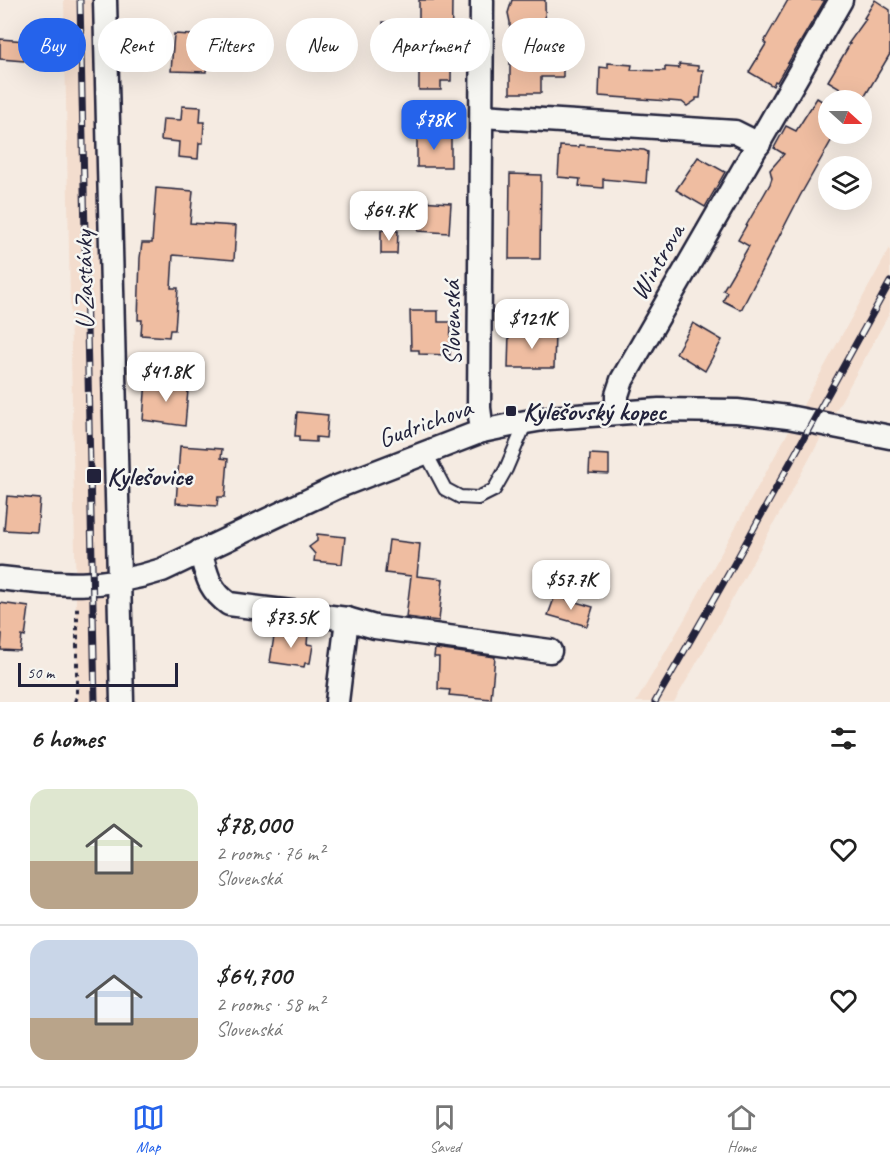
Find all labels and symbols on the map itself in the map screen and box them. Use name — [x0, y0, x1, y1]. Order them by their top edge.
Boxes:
north arrow — [818, 90, 872, 144]
pin: $78K — [398, 100, 470, 151]
pin: $64.7K — [340, 191, 438, 242]
street label: Wintrova — [622, 216, 693, 306]
street label: U Zastávky — [67, 228, 101, 330]
street label: Slovenská — [435, 278, 468, 366]
pin: $121K — [490, 299, 574, 350]
pin: $41.8K — [117, 352, 215, 403]
street label: Gudrichova — [373, 390, 478, 455]
place label: Kylešovský kopec — [523, 395, 668, 428]
marker: Kylešovský kopec — [504, 404, 518, 418]
place label: Kylešovice — [107, 460, 194, 493]
marker: Kylešovice — [85, 467, 103, 485]
pin: $57.7K — [522, 560, 620, 611]
pin: $73.5K — [242, 598, 340, 649]
scale bar — [18, 660, 178, 688]

